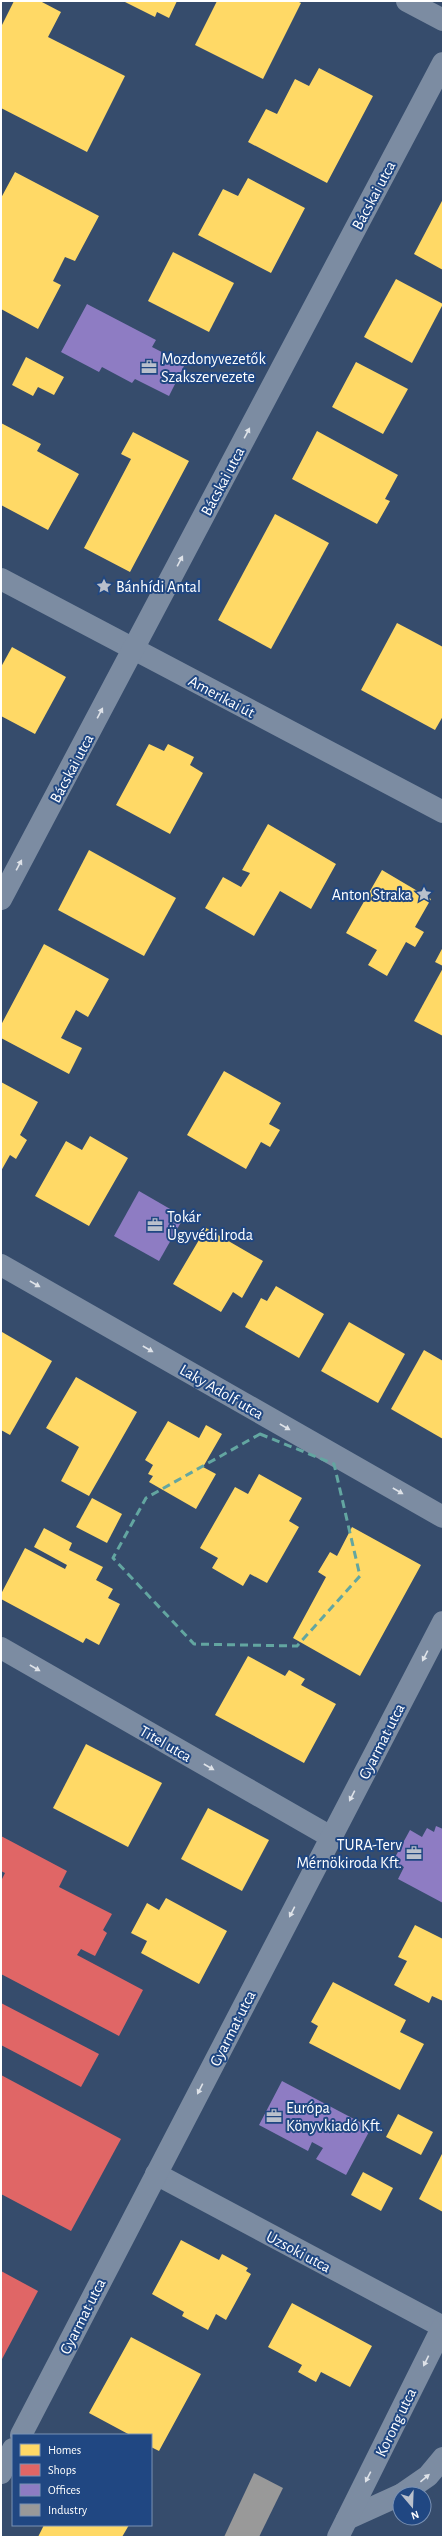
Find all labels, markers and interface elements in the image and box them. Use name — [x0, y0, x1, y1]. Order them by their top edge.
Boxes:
street label: Bácskai utca — [349, 158, 399, 233]
place label: Mozdonyvezetők Szakszervezete — [161, 351, 266, 385]
office icon: Mozdonyvezetők Szakszervezete — [140, 358, 158, 376]
one-way arrow — [244, 428, 251, 439]
street label: Bácskai utca — [198, 444, 248, 519]
one-way arrow — [177, 555, 183, 567]
place icon: Bánhídi Antal — [95, 577, 113, 595]
place label: Bánhídi Antal — [116, 579, 201, 595]
street label: Amerikai út — [186, 673, 257, 721]
one-way arrow — [96, 707, 103, 719]
street label: Bácskai utca — [47, 731, 97, 806]
one-way arrow — [16, 859, 23, 871]
place icon: Anton Straka — [415, 885, 433, 903]
place label: Anton Straka — [332, 887, 412, 903]
place label: Tokár Ügyvédi Iroda — [167, 1209, 253, 1244]
office icon: Tokár Ügyvédi Iroda — [146, 1216, 164, 1234]
one-way arrow — [29, 1281, 41, 1288]
one-way arrow — [142, 1345, 154, 1352]
street label: Laky Adolf utca — [176, 1361, 266, 1423]
one-way arrow — [279, 1424, 291, 1430]
one-way arrow — [392, 1488, 404, 1495]
one-way arrow — [422, 1650, 428, 1662]
one-way arrow — [29, 1664, 41, 1671]
street label: Gyarmat utca — [356, 1701, 409, 1782]
street label: Titel utca — [137, 1723, 194, 1765]
one-way arrow — [203, 1763, 214, 1770]
one-way arrow — [349, 1791, 355, 1802]
place label: TURA-Terv Mérnökiroda Kft. — [297, 1837, 402, 1871]
office icon: TURA-Terv Mérnökiroda Kft. — [405, 1844, 423, 1862]
one-way arrow — [289, 1906, 295, 1917]
street label: Gyarmat utca — [207, 1988, 260, 2069]
one-way arrow — [197, 2083, 203, 2095]
place label: Európa Könyvkiadó Kft. — [286, 2100, 383, 2135]
office icon: Európa Könyvkiadó Kft. — [265, 2107, 283, 2125]
street label: Uzsoki utca — [264, 2228, 333, 2276]
street label: Gyarmat utca — [57, 2276, 110, 2357]
one-way arrow — [422, 2355, 429, 2366]
street label: Korong utca — [372, 2386, 419, 2459]
legend — [12, 2434, 152, 2526]
text: Homes — [48, 2444, 81, 2456]
text: Shops — [48, 2464, 76, 2476]
one-way arrow — [365, 2471, 371, 2483]
one-way arrow — [419, 2474, 430, 2483]
text: Offices — [48, 2484, 81, 2496]
north arrow — [392, 2486, 432, 2526]
text: Industry — [48, 2504, 87, 2517]
text: N — [410, 2509, 421, 2521]

